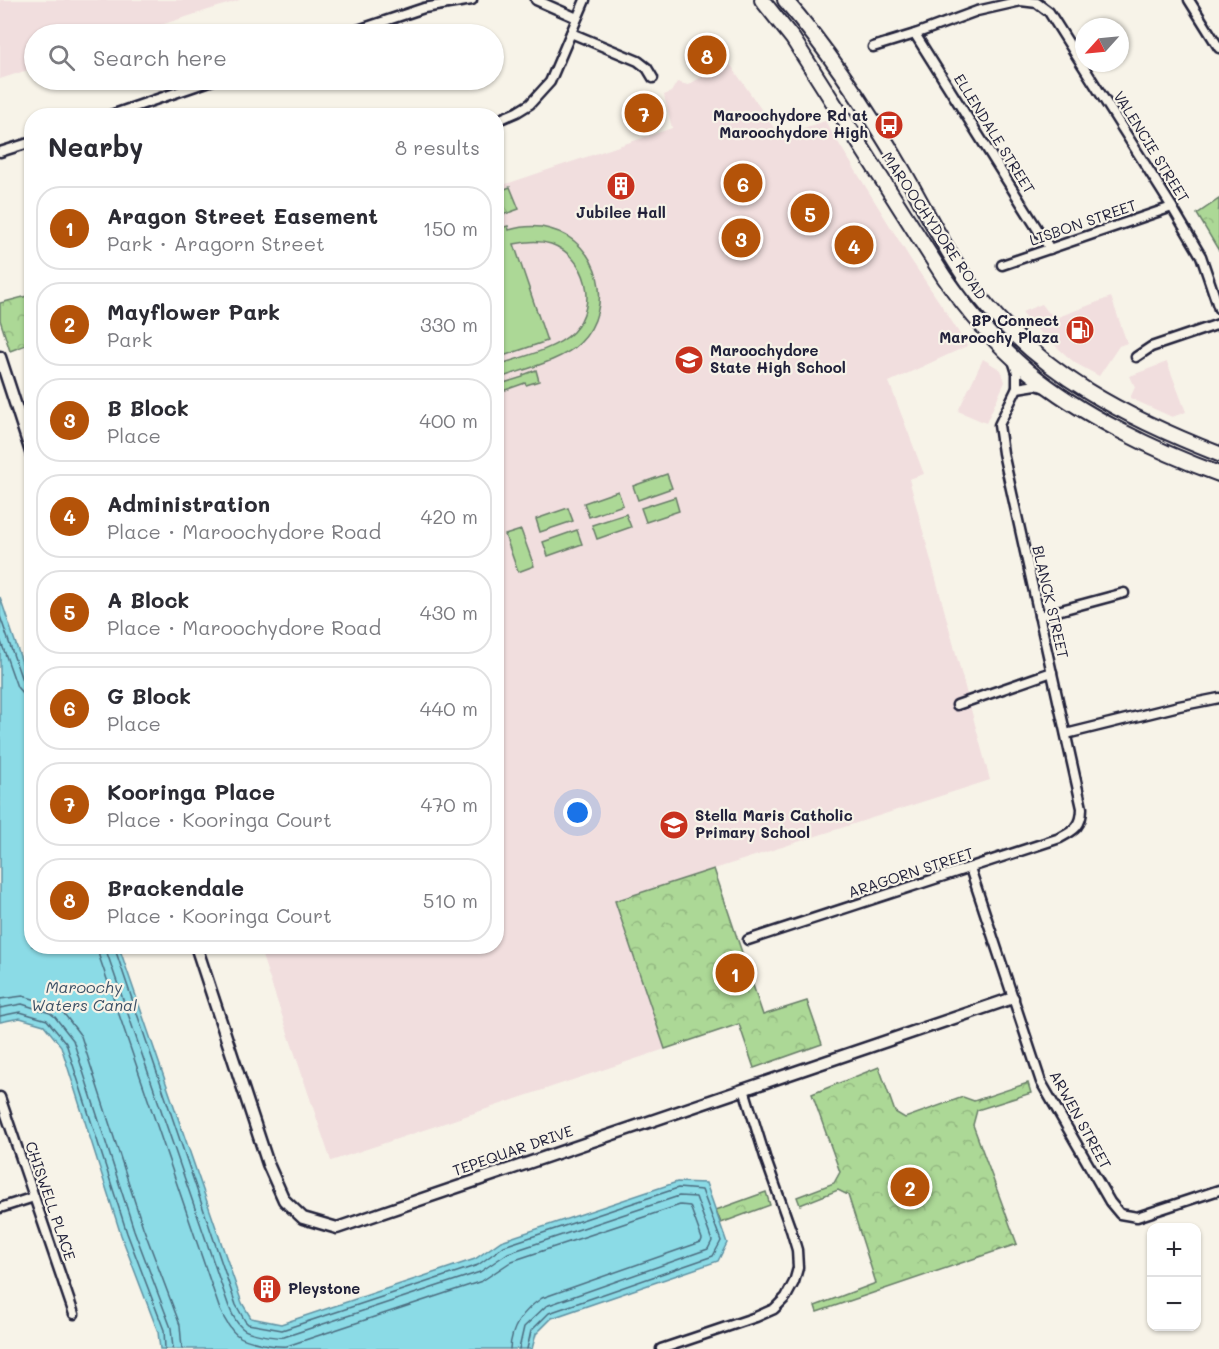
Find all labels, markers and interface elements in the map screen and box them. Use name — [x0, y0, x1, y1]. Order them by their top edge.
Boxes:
north arrow — [1075, 18, 1129, 72]
search box — [24, 24, 504, 90]
pin: 8 — [688, 32, 726, 78]
icon: search — [45, 41, 78, 74]
text: Search here — [93, 43, 227, 72]
street label: ELLENDALE STREET — [950, 70, 1040, 197]
street label: VALENCIE STREET — [1109, 87, 1194, 206]
pin: 7 — [624, 90, 664, 136]
place label: Maroochydore Rd at Maroochydore High — [713, 105, 868, 142]
bus stop icon: Maroochydore Rd at Maroochydore High — [873, 109, 905, 141]
text: Nearby — [48, 130, 143, 164]
text: 8 results — [395, 134, 480, 160]
street label: MAROOCHYDORE ROAD — [878, 148, 992, 303]
pin: 6 — [724, 160, 762, 206]
building icon: Jubilee Hall — [605, 170, 637, 202]
pin: 5 — [790, 190, 830, 236]
street label: LISBON STREET — [1026, 194, 1139, 250]
text: Aragon Street Easement — [107, 201, 378, 230]
place label: Jubilee Hall — [576, 202, 666, 222]
text: 1 — [65, 215, 74, 241]
text: 150 m — [423, 215, 478, 241]
pin: 3 — [722, 216, 760, 260]
pin: 4 — [834, 222, 874, 268]
text: Park · Aragorn Street — [107, 230, 325, 256]
text: Mayflower Park — [107, 297, 280, 326]
place label: BP Connect Maroochy Plaza — [939, 310, 1059, 347]
text: 2 — [64, 311, 75, 337]
text: 330 m — [420, 311, 478, 337]
fuel station icon: BP Connect Maroochy Plaza — [1064, 314, 1096, 346]
text: Park — [107, 326, 152, 352]
place label: Maroochydore State High School — [710, 340, 846, 377]
school or university icon: Maroochydore State High School — [673, 344, 705, 376]
text: B Block — [107, 393, 189, 422]
text: 3 — [64, 407, 76, 433]
text: 400 m — [419, 407, 478, 433]
text: Place — [107, 422, 161, 448]
text: Administration — [107, 489, 270, 518]
text: 4 — [63, 503, 76, 529]
text: 420 m — [420, 503, 478, 529]
text: Place · Maroochydore Road — [107, 518, 381, 544]
street label: BLANCK STREET — [1028, 543, 1074, 660]
text: A Block — [107, 585, 189, 614]
text: 5 — [64, 599, 75, 625]
text: 430 m — [420, 599, 478, 625]
text: Place · Maroochydore Road — [107, 614, 381, 640]
text: G Block — [107, 681, 191, 710]
text: 6 — [63, 695, 76, 721]
text: 440 m — [420, 695, 478, 721]
text: Place — [107, 710, 161, 736]
text: Kooringa Place — [107, 777, 275, 806]
text: 7 — [64, 791, 75, 817]
text: 470 m — [420, 791, 478, 817]
your location — [563, 798, 592, 827]
place label: Stella Maris Catholic Primary School — [695, 805, 853, 842]
text: Place · Kooringa Court — [107, 806, 332, 832]
school or university icon: Stella Maris Catholic Primary School — [658, 809, 690, 841]
street label: ARAGORN STREET — [845, 842, 976, 902]
text: Brackendale — [107, 873, 244, 902]
text: 8 — [63, 887, 76, 913]
text: 510 m — [423, 887, 478, 913]
text: Place · Kooringa Court — [107, 902, 332, 928]
pin: 1 — [716, 950, 754, 996]
water label: Maroochy Waters Canal — [31, 976, 137, 1015]
street label: ARWEN STREET — [1046, 1067, 1116, 1172]
street label: TEPEQUAR DRIVE — [450, 1120, 576, 1180]
street label: CHISWELL PLACE — [21, 1139, 81, 1263]
pin: 2 — [890, 1164, 930, 1210]
map controls — [1147, 1223, 1201, 1331]
button: + — [1147, 1223, 1201, 1277]
building icon: Pleystone — [251, 1273, 283, 1305]
button: − — [1147, 1277, 1201, 1331]
place label: Pleystone — [288, 1278, 360, 1298]

